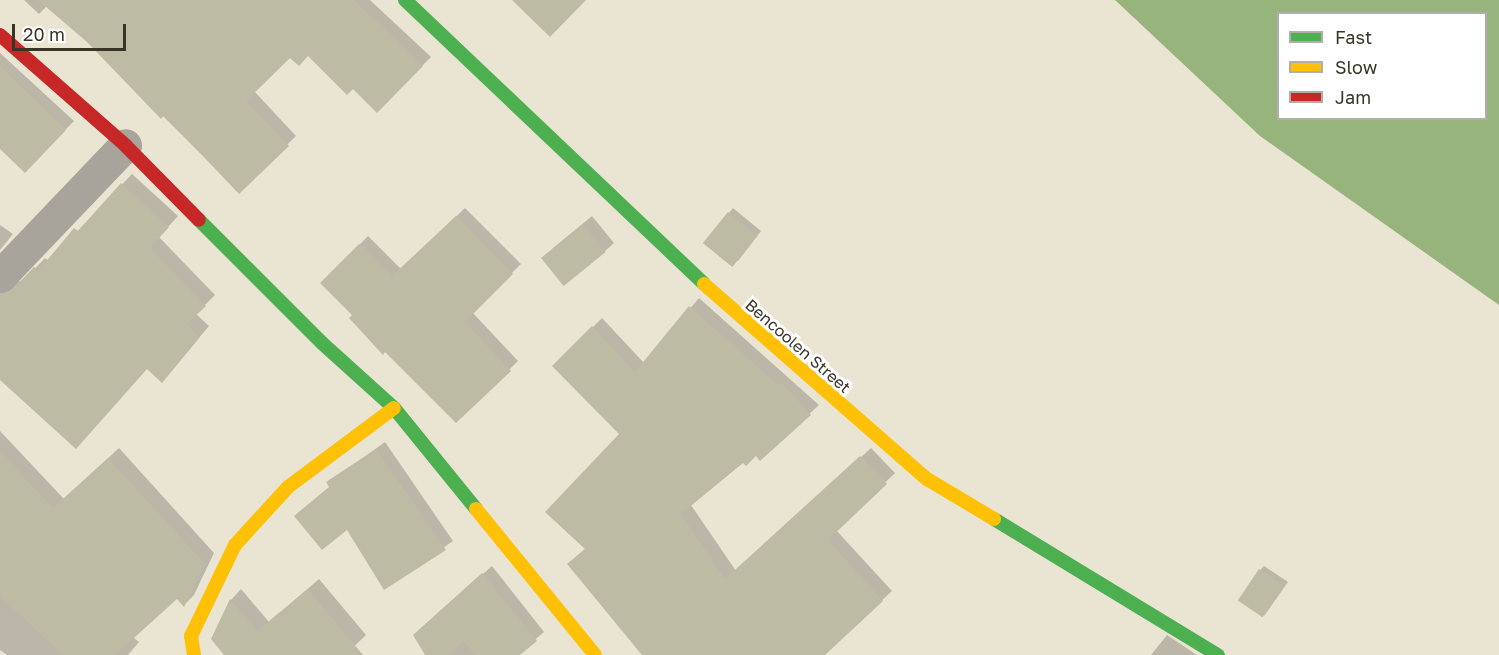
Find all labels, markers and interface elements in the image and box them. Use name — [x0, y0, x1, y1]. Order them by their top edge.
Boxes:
scale bar — [15, 12, 129, 50]
legend — [1277, 12, 1487, 120]
text: 20 m — [23, 23, 65, 45]
text: Fast — [1335, 26, 1372, 48]
text: Slow — [1335, 56, 1377, 78]
text: Jam — [1335, 86, 1371, 108]
street label: Bencoolen Street — [741, 295, 855, 397]

